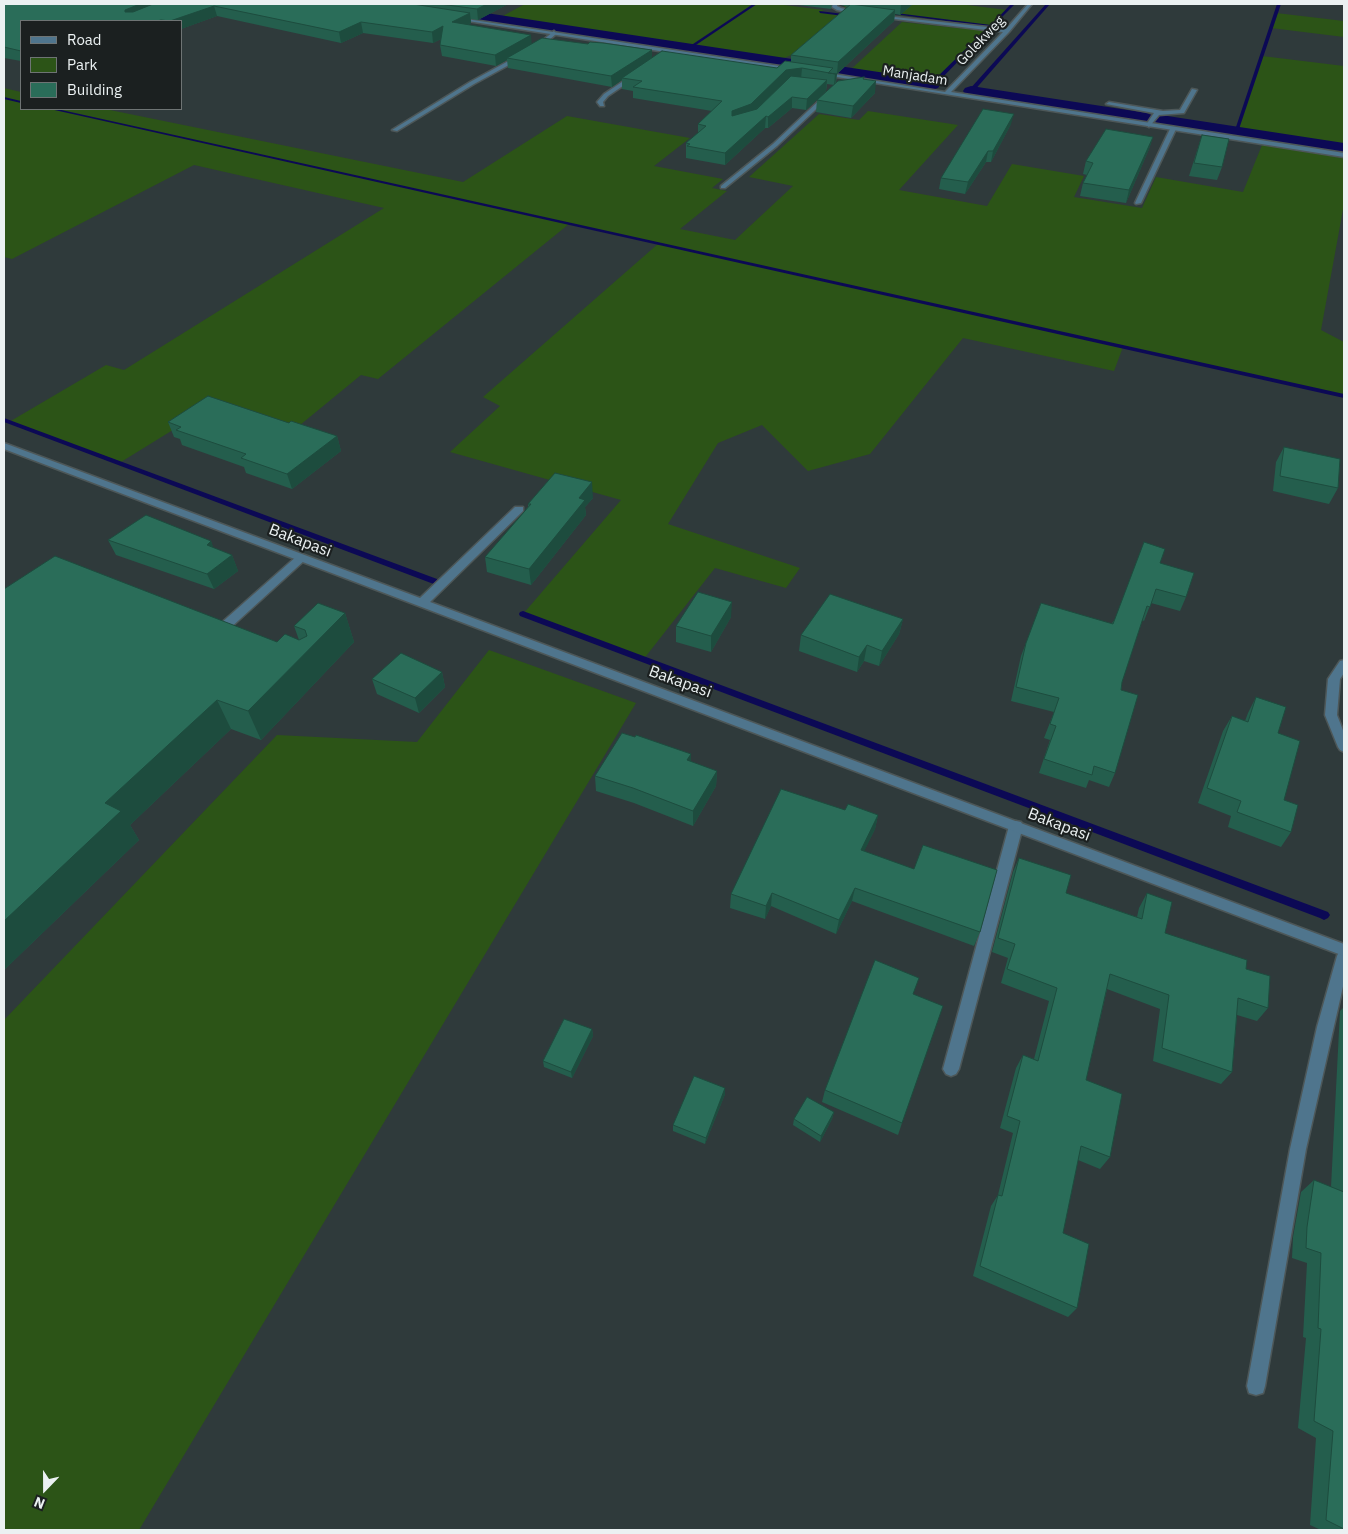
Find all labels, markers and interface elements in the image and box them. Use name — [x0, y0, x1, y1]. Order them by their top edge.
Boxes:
street label: Golekweg — [953, 13, 1009, 69]
legend — [20, 20, 182, 110]
text: Road — [67, 30, 102, 49]
text: Park — [67, 55, 97, 74]
street label: Manjadam — [881, 63, 949, 89]
text: Building — [67, 80, 122, 99]
street label: Bakapasi — [266, 520, 334, 562]
street label: Bakapasi — [646, 662, 714, 702]
street label: Bakapasi — [1025, 804, 1093, 846]
north arrow — [20, 1464, 70, 1514]
text: N — [31, 1493, 47, 1513]

